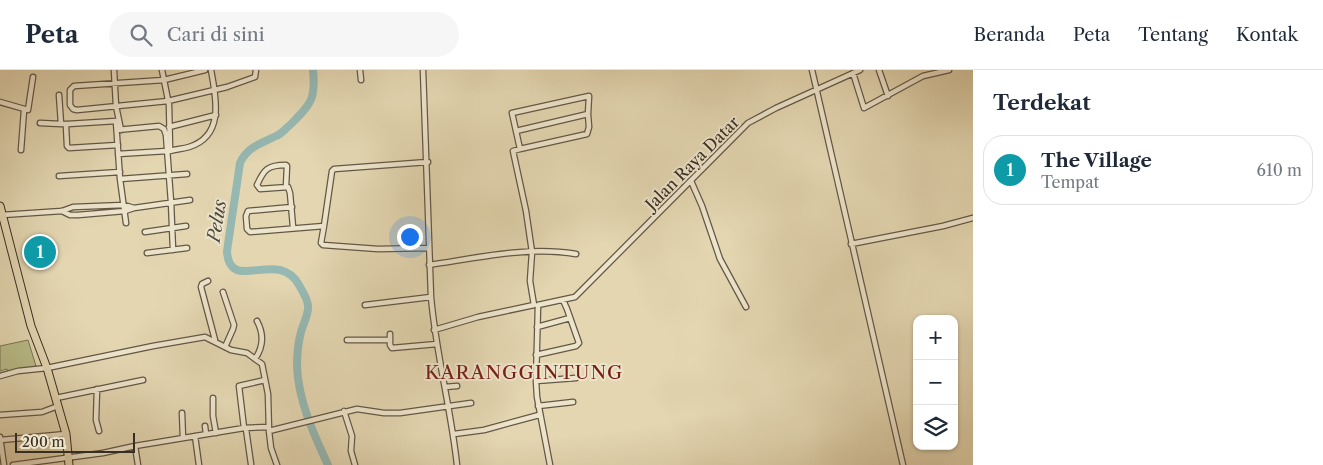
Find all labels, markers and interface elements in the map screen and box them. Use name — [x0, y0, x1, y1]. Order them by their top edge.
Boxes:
search box — [109, 12, 459, 57]
text: Peta — [25, 20, 79, 49]
icon: search — [127, 21, 155, 49]
text: Cari di sini — [167, 23, 264, 46]
text: Beranda — [974, 24, 1045, 46]
text: Peta — [1073, 24, 1110, 46]
text: Tentang — [1138, 24, 1208, 46]
text: Kontak — [1236, 24, 1298, 46]
text: Terdekat — [993, 90, 1091, 115]
street label: Jalan Raya Datar — [639, 112, 743, 216]
text: The Village — [1041, 149, 1152, 172]
text: 1 — [1006, 160, 1014, 180]
text: 610 m — [1257, 160, 1302, 180]
text: Tempat — [1041, 172, 1099, 192]
water label: Pelus — [202, 198, 231, 246]
your location — [397, 224, 423, 250]
pin: 1 — [24, 233, 56, 271]
map controls — [913, 315, 958, 450]
button: + — [913, 315, 958, 360]
button: − — [913, 360, 958, 405]
district label: KARANGGINTUNG — [425, 361, 623, 384]
button: layers — [913, 405, 958, 450]
scale bar — [15, 430, 135, 453]
text: 200 m — [22, 433, 65, 451]

